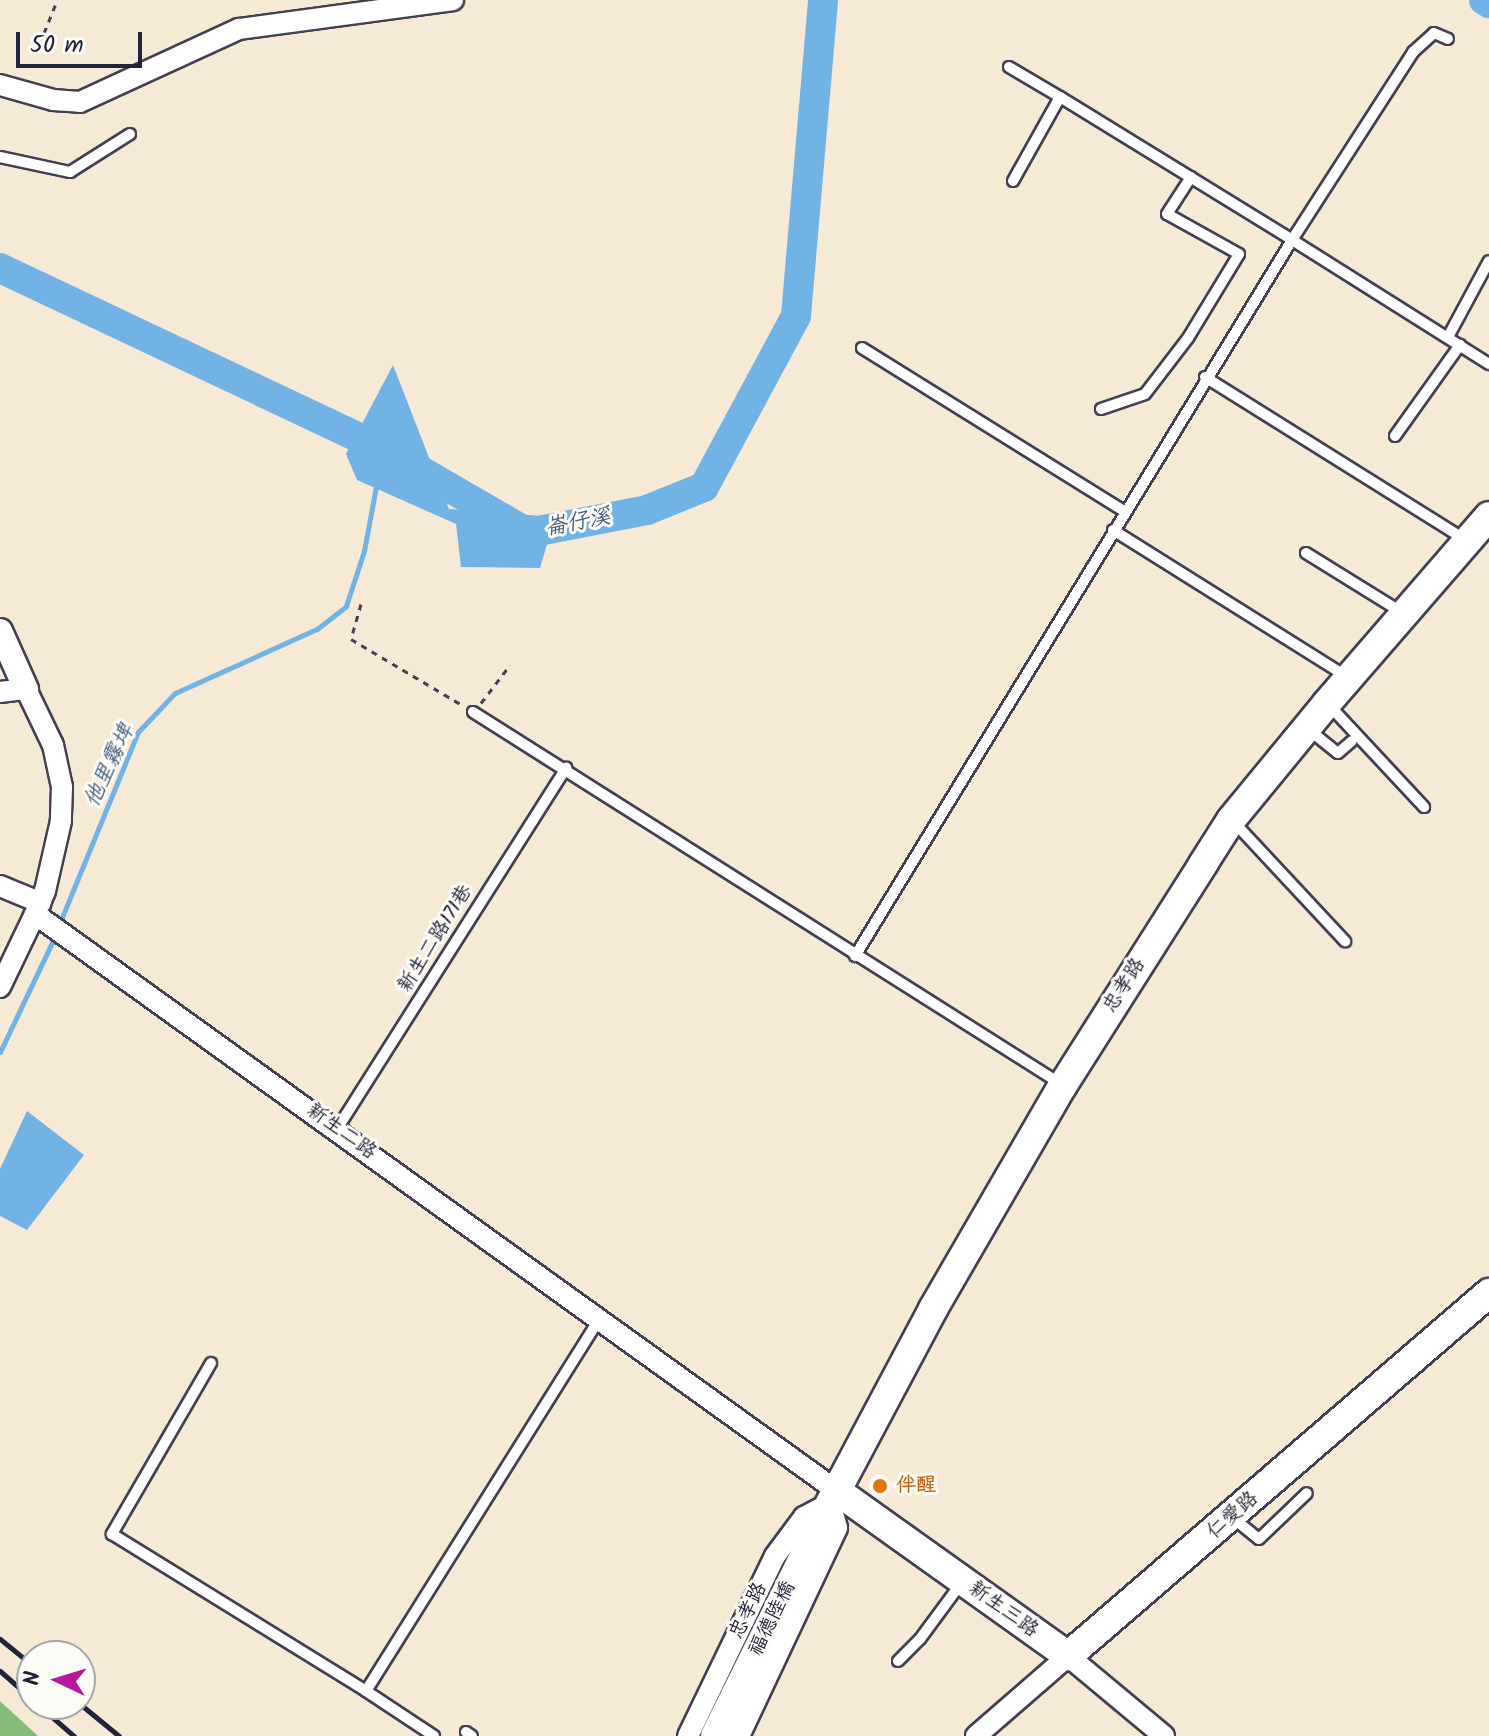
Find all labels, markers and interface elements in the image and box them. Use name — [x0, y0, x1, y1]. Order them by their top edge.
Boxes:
scale bar — [20, 16, 146, 66]
text: 50 m — [30, 26, 84, 65]
water label: 崙仔溪 — [543, 504, 613, 542]
water label: 他里霧埤 — [79, 721, 141, 811]
street label: 新生二路171巷 — [394, 881, 478, 997]
street label: 忠孝路 — [1099, 954, 1151, 1018]
street label: 新生二路 — [302, 1099, 380, 1165]
place label: 伴醒 — [896, 1474, 936, 1498]
marker: 伴醒 — [871, 1477, 889, 1495]
street label: 仁愛路 — [1202, 1487, 1264, 1545]
street label: 新生三路 — [964, 1577, 1042, 1643]
street label: 福德陸橋 — [745, 1578, 801, 1660]
street label: 忠孝路 — [725, 1579, 773, 1643]
north arrow — [16, 1640, 96, 1720]
text: N — [16, 1670, 51, 1687]

